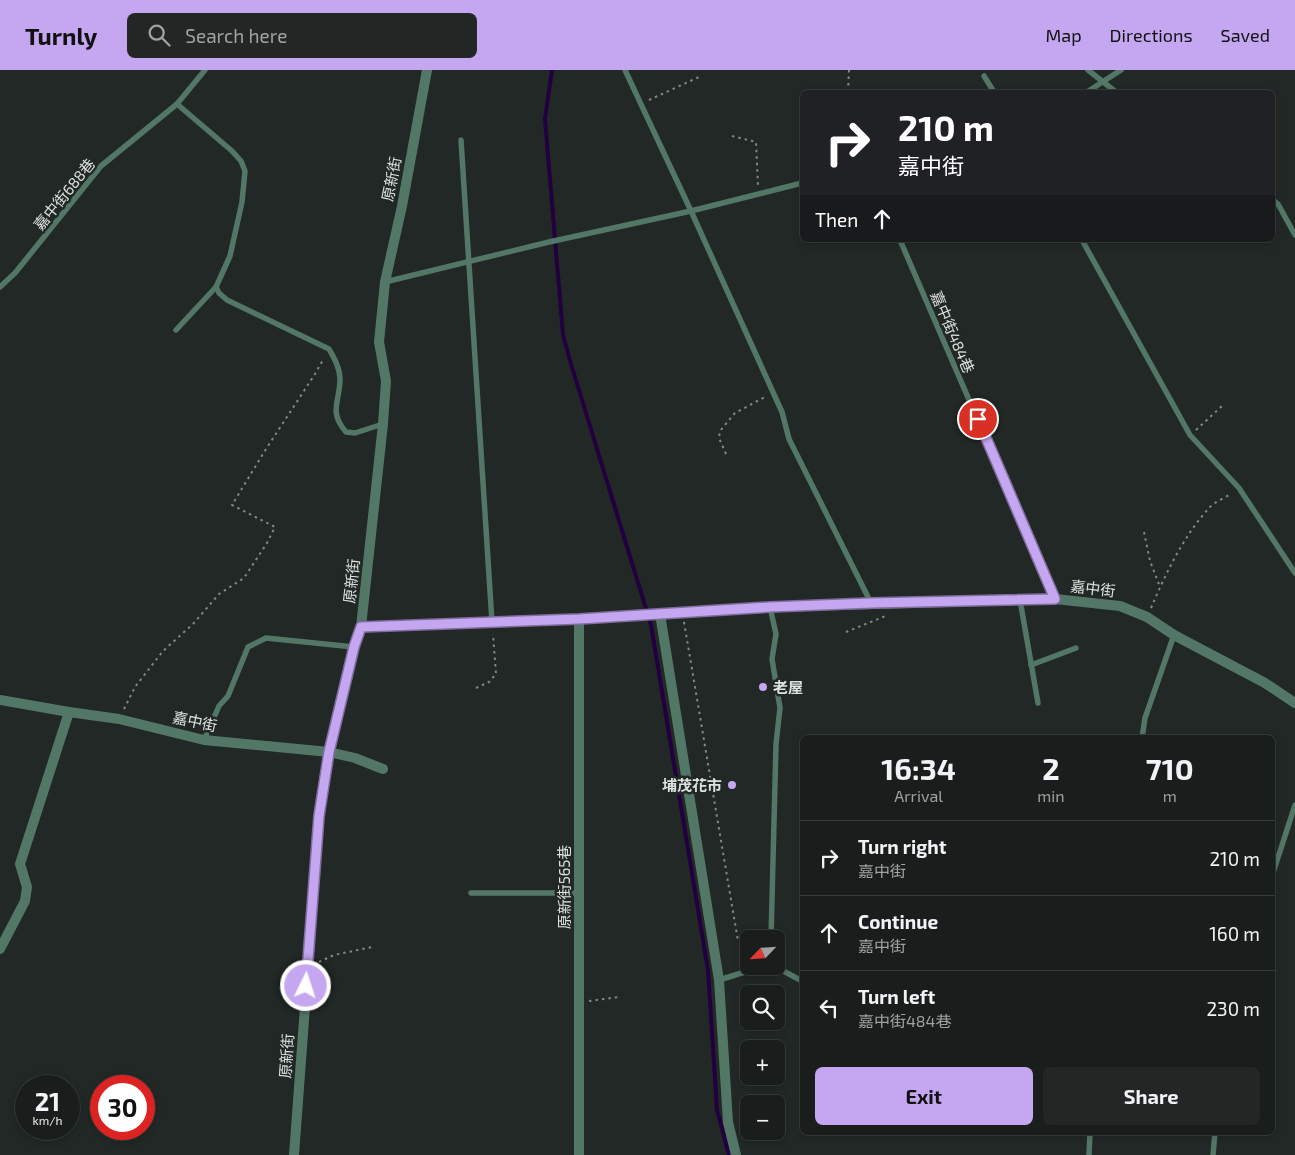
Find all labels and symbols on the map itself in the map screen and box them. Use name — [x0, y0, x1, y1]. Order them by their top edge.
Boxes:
street label: 嘉中街688巷 — [30, 155, 98, 233]
street label: 原新街 — [378, 155, 404, 203]
street label: 嘉中街484巷 — [928, 288, 978, 376]
pin — [957, 398, 999, 440]
street label: 原新街 — [340, 558, 362, 604]
street label: 嘉中街 — [1070, 576, 1116, 600]
place label: 老屋 — [773, 678, 803, 696]
marker: 老屋 — [757, 681, 769, 693]
street label: 嘉中街 — [171, 708, 219, 734]
place label: 埔茂花市 — [662, 776, 722, 794]
marker: 埔茂花市 — [726, 779, 738, 791]
street label: 原新街565巷 — [555, 845, 573, 929]
north arrow — [740, 930, 785, 975]
position arrow — [279, 959, 331, 1011]
street label: 原新街 — [275, 1033, 297, 1079]
speed limit sign: 30 — [90, 1075, 155, 1140]

